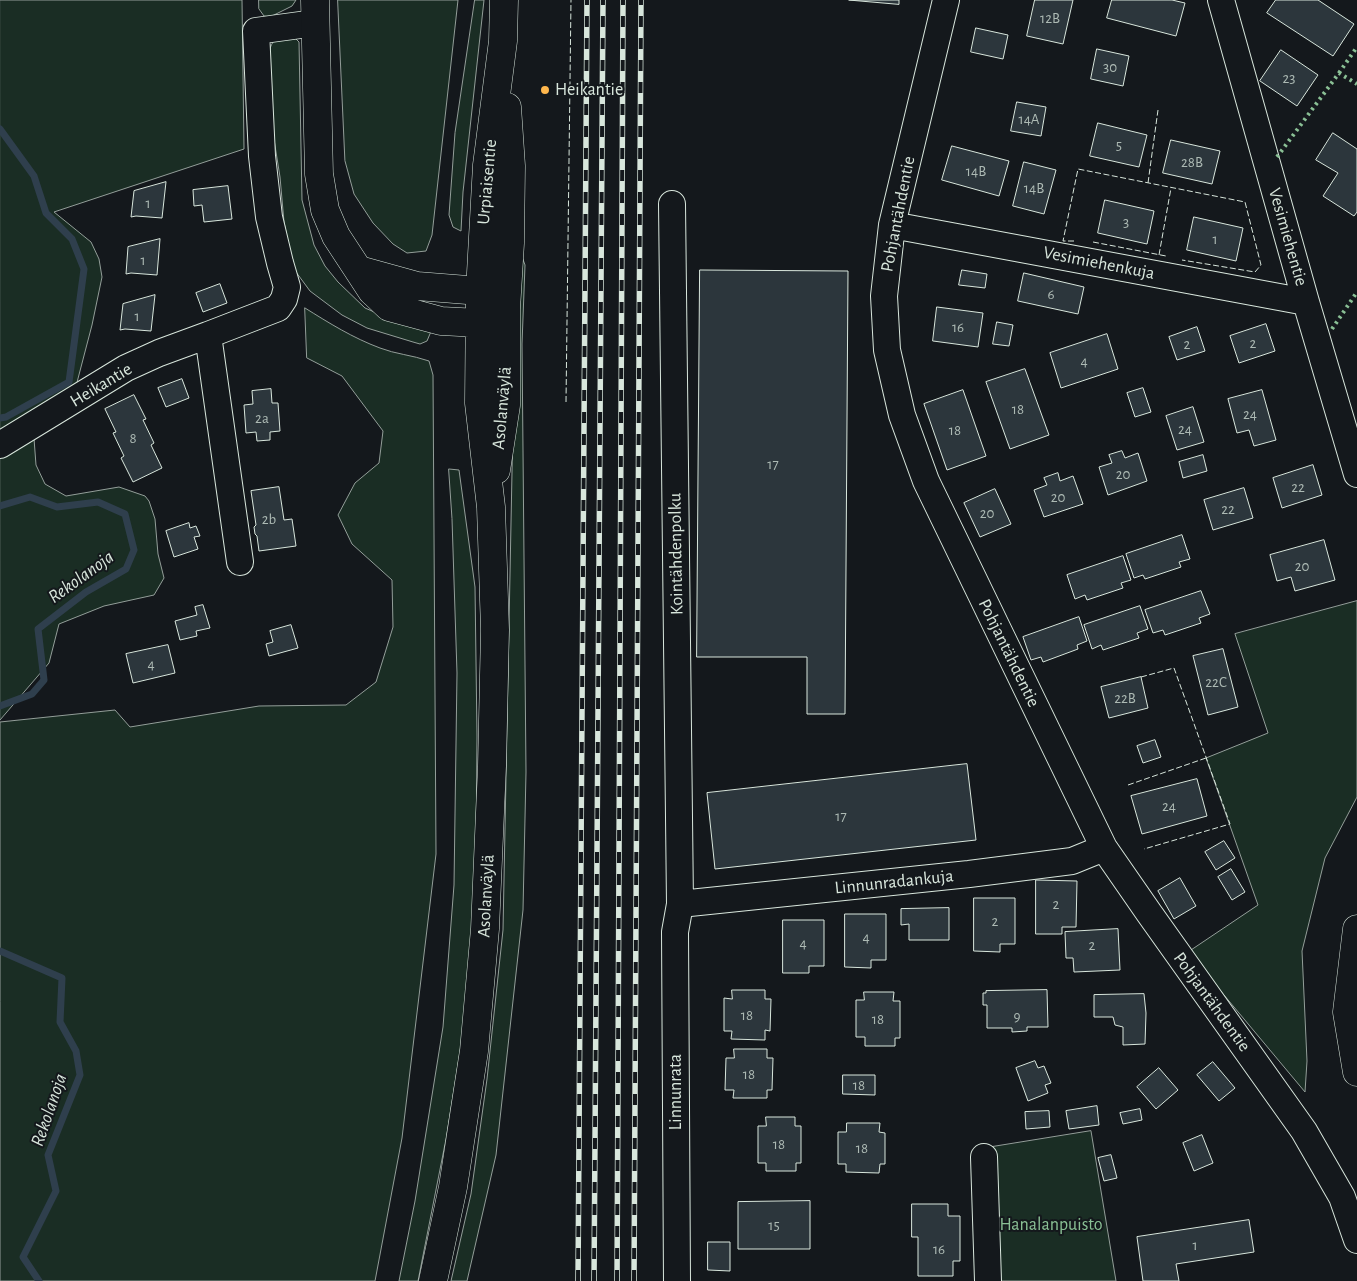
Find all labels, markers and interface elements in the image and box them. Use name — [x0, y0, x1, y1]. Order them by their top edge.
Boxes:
house number: 12B — [1040, 9, 1060, 27]
house number: 30 — [1103, 58, 1117, 76]
house number: 23 — [1282, 69, 1296, 87]
place label: Heikantie — [555, 79, 623, 101]
marker: Heikantie — [539, 84, 551, 96]
house number: 14A — [1018, 110, 1040, 128]
house number: 5 — [1116, 136, 1122, 154]
street label: Urpiaisentie — [473, 138, 501, 226]
house number: 28B — [1181, 153, 1203, 171]
street label: Pohjantähdentie — [876, 154, 920, 274]
house number: 14B — [966, 162, 986, 180]
house number: 14B — [1024, 179, 1044, 197]
street label: Vesimiehentie — [1264, 185, 1312, 289]
house number: 1 — [145, 194, 151, 212]
house number: 3 — [1123, 213, 1129, 231]
house number: 1 — [1212, 230, 1218, 248]
street label: Vesimiehenkuja — [1041, 242, 1157, 284]
house number: 1 — [140, 251, 146, 269]
house number: 6 — [1047, 285, 1055, 303]
house number: 1 — [134, 307, 140, 325]
house number: 16 — [952, 318, 964, 336]
house number: 2 — [1250, 334, 1256, 352]
house number: 2 — [1184, 335, 1190, 353]
house number: 4 — [1080, 352, 1088, 370]
street label: Heikantie — [66, 358, 136, 412]
street label: Asolanväylä — [488, 366, 516, 450]
house number: 18 — [1012, 400, 1024, 418]
house number: 24 — [1243, 405, 1257, 423]
house number: 2a — [255, 409, 269, 427]
house number: 24 — [1178, 420, 1192, 438]
house number: 18 — [949, 421, 961, 439]
house number: 8 — [129, 429, 137, 447]
house number: 17 — [767, 455, 779, 473]
house number: 20 — [1116, 465, 1130, 483]
house number: 22 — [1291, 478, 1305, 496]
house number: 20 — [1051, 488, 1065, 506]
street label: Kointähdenpolku — [664, 493, 688, 615]
house number: 22 — [1221, 500, 1235, 518]
house number: 20 — [980, 504, 994, 522]
house number: 2b — [262, 510, 276, 528]
water label: Rekolanoja — [44, 546, 118, 608]
house number: 20 — [1295, 557, 1309, 575]
street label: Pohjantähdentie — [973, 595, 1045, 711]
house number: 4 — [147, 655, 155, 673]
house number: 22C — [1205, 673, 1227, 691]
house number: 22B — [1114, 689, 1136, 707]
house number: 24 — [1162, 797, 1176, 815]
house number: 17 — [835, 807, 847, 825]
street label: Asolanväylä — [473, 854, 499, 938]
street label: Linnunradankuja — [833, 865, 955, 899]
house number: 2 — [1053, 895, 1059, 913]
house number: 2 — [992, 912, 998, 930]
house number: 4 — [862, 928, 870, 946]
house number: 4 — [799, 934, 807, 952]
house number: 2 — [1089, 936, 1095, 954]
street label: Pohjantähdentie — [1169, 948, 1255, 1056]
house number: 18 — [741, 1006, 753, 1024]
house number: 9 — [1013, 1007, 1021, 1025]
house number: 18 — [872, 1010, 884, 1028]
street label: Linnunrata — [665, 1054, 687, 1130]
house number: 18 — [743, 1065, 755, 1083]
water label: Rekolanoja — [26, 1071, 72, 1149]
house number: 18 — [853, 1076, 865, 1094]
house number: 18 — [773, 1135, 785, 1153]
house number: 18 — [856, 1139, 868, 1157]
park label: Hanalanpuisto — [999, 1214, 1103, 1236]
house number: 15 — [768, 1216, 780, 1234]
house number: 1 — [1192, 1236, 1198, 1254]
house number: 16 — [933, 1240, 945, 1258]

